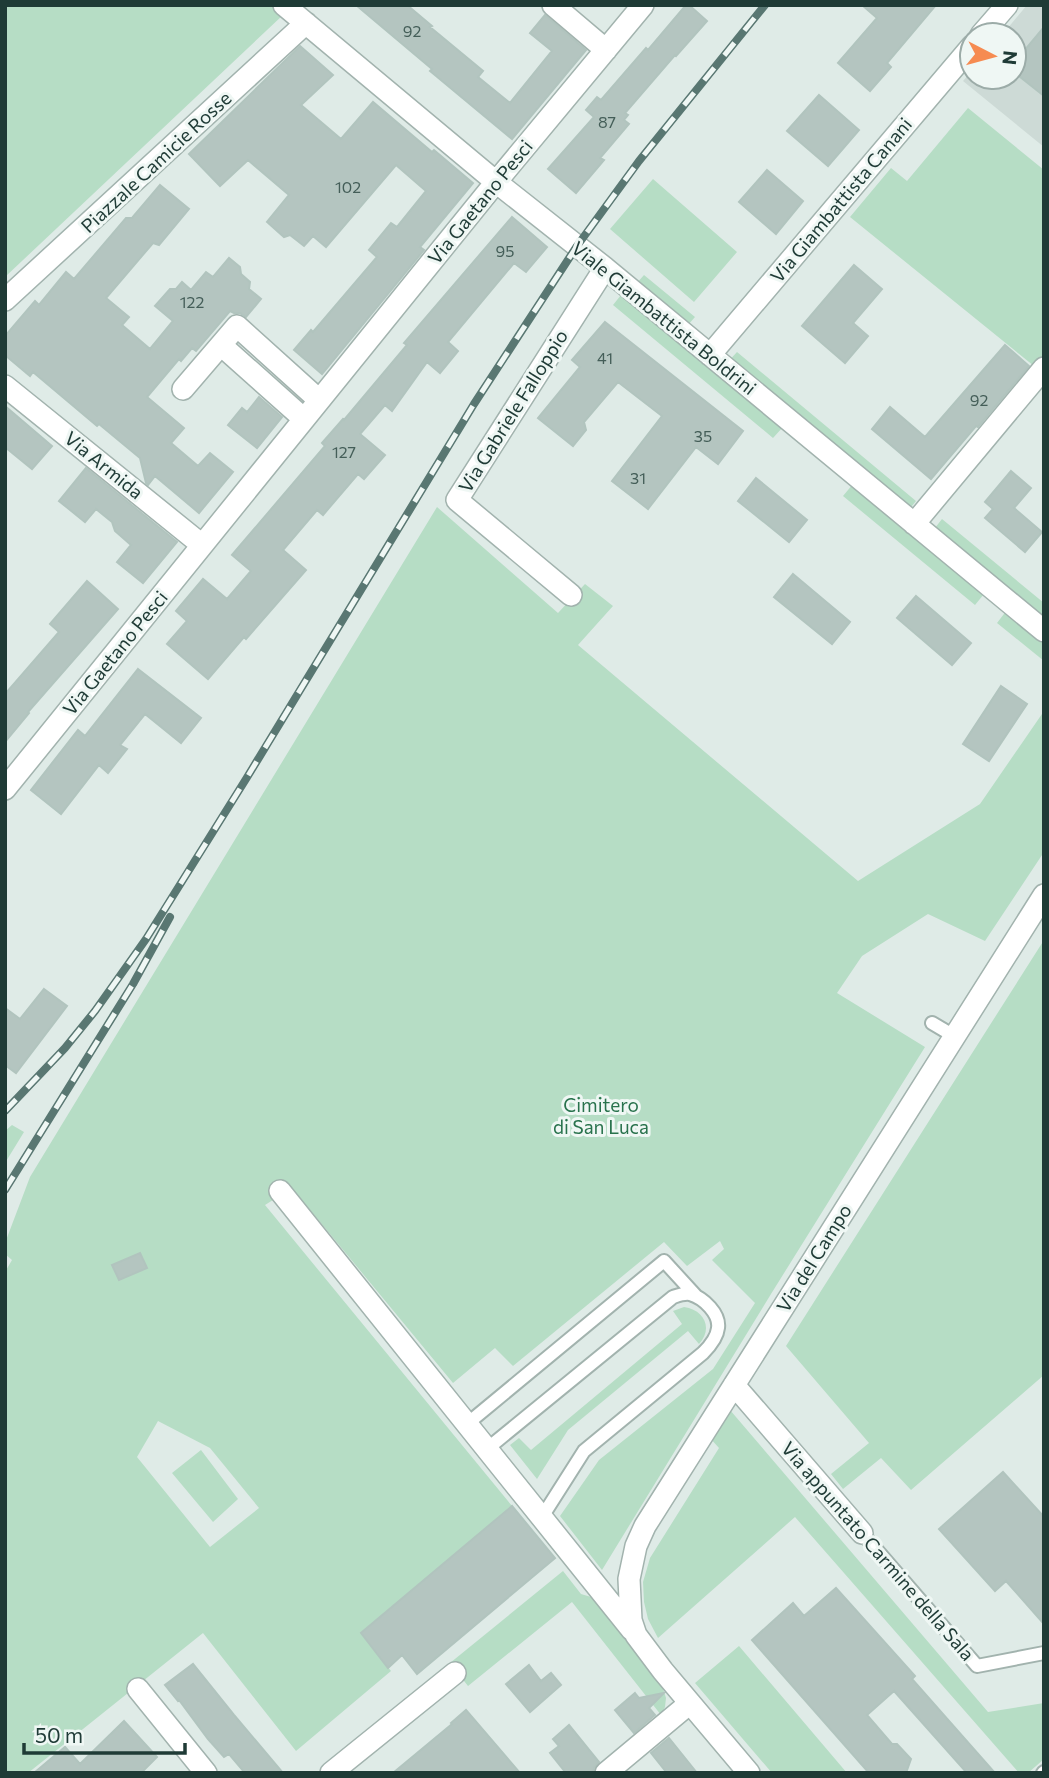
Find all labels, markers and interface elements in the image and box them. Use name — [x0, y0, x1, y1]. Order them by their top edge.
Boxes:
house number: 92 — [403, 21, 421, 40]
north arrow — [958, 21, 1028, 91]
text: N — [998, 50, 1023, 66]
street label: Piazzale Camicie Rosse — [76, 86, 236, 237]
house number: 87 — [598, 112, 616, 131]
street label: Via Giambattista Canani — [765, 113, 916, 287]
street label: Via Gaetano Pesci — [422, 135, 537, 269]
house number: 102 — [335, 177, 361, 196]
street label: Viale Giambattista Boldrini — [567, 236, 761, 399]
house number: 95 — [496, 241, 514, 260]
house number: 122 — [180, 292, 204, 311]
street label: Via Gabriele Falloppio — [453, 325, 572, 496]
house number: 41 — [597, 348, 613, 367]
house number: 92 — [970, 390, 988, 409]
street label: Via Armida — [60, 426, 148, 503]
house number: 35 — [694, 426, 712, 445]
house number: 127 — [332, 442, 356, 461]
house number: 31 — [630, 468, 646, 487]
street label: Via Gaetano Pesci — [57, 586, 172, 720]
park label: Cimitero di San Luca — [553, 1093, 649, 1138]
street label: Via del Campo — [771, 1199, 856, 1316]
street label: Via appuntato Carmine della Sala — [777, 1437, 980, 1665]
scale bar — [24, 1712, 186, 1756]
text: 50 m — [35, 1722, 83, 1747]

